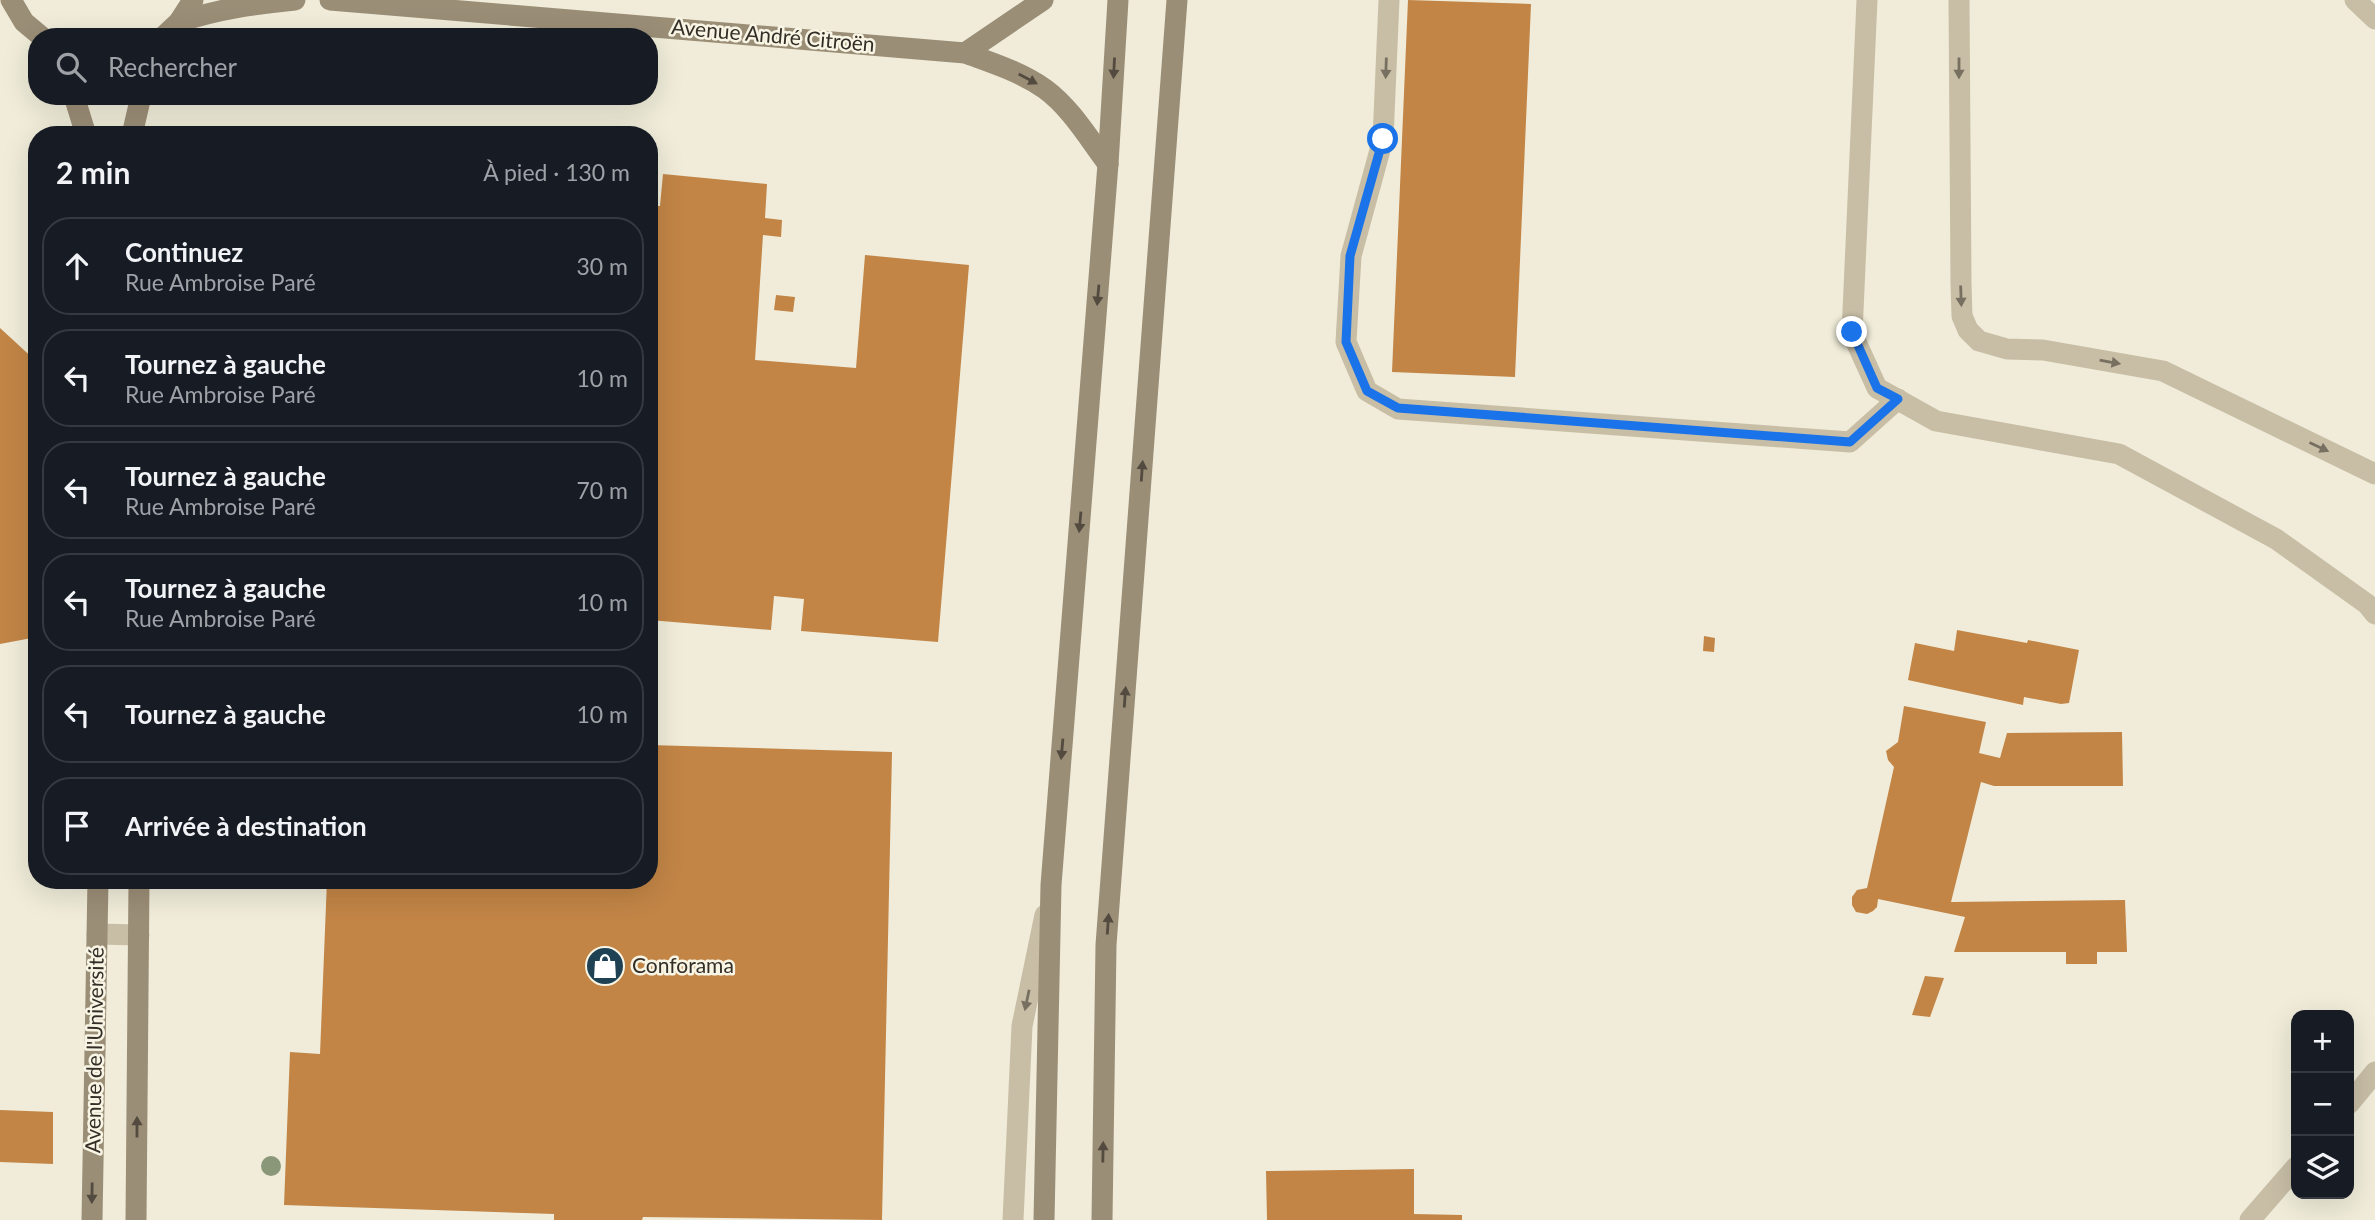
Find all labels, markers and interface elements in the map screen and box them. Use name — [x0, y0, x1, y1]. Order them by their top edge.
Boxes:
street label: Avenue André Citroën — [670, 13, 876, 56]
search box — [28, 28, 658, 105]
icon: search — [52, 48, 90, 86]
text: Rechercher — [108, 51, 237, 83]
one-way arrow — [1108, 57, 1119, 79]
one-way arrow — [1380, 57, 1391, 79]
one-way arrow — [1953, 57, 1965, 79]
one-way arrow — [1018, 73, 1037, 85]
route start — [1367, 123, 1398, 154]
text: 2 min — [56, 154, 130, 190]
text: À pied · 130 m — [483, 158, 630, 186]
text: Continuez — [125, 236, 243, 268]
icon: ahead — [58, 247, 96, 285]
text: 30 m — [577, 252, 628, 280]
text: Rue Ambroise Paré — [125, 268, 316, 296]
one-way arrow — [1092, 284, 1103, 306]
one-way arrow — [1956, 285, 1967, 307]
route end — [1836, 316, 1867, 347]
text: Tournez à gauche — [125, 348, 326, 380]
one-way arrow — [2099, 357, 2121, 368]
icon: left — [58, 359, 96, 397]
text: 10 m — [577, 364, 628, 392]
text: Rue Ambroise Paré — [125, 380, 316, 408]
one-way arrow — [2309, 442, 2329, 453]
one-way arrow — [1137, 459, 1148, 481]
text: Tournez à gauche — [125, 460, 326, 492]
icon: left — [58, 471, 96, 509]
text: 70 m — [577, 476, 628, 504]
text: Rue Ambroise Paré — [125, 492, 316, 520]
one-way arrow — [1074, 511, 1085, 533]
text: Tournez à gauche — [125, 572, 326, 604]
icon: left — [58, 583, 96, 621]
text: 10 m — [577, 588, 628, 616]
text: Rue Ambroise Paré — [125, 604, 316, 632]
one-way arrow — [1120, 686, 1131, 708]
icon: left — [58, 695, 96, 733]
text: Tournez à gauche — [125, 698, 326, 730]
text: 10 m — [577, 700, 628, 728]
one-way arrow — [1056, 738, 1067, 760]
icon: arrive — [58, 807, 96, 845]
text: Arrivée à destination — [125, 810, 367, 842]
one-way arrow — [1103, 913, 1114, 935]
shop icon: Conforama — [584, 945, 626, 987]
street label: Avenue de l'Université — [79, 947, 108, 1153]
place label: Conforama — [632, 952, 734, 977]
one-way arrow — [1022, 989, 1033, 1011]
map controls — [2291, 1010, 2354, 1199]
button: + — [2291, 1010, 2354, 1073]
button: − — [2291, 1073, 2354, 1136]
one-way arrow — [131, 1116, 143, 1138]
button: layers — [2291, 1136, 2354, 1199]
one-way arrow — [1098, 1141, 1109, 1163]
one-way arrow — [87, 1183, 98, 1205]

